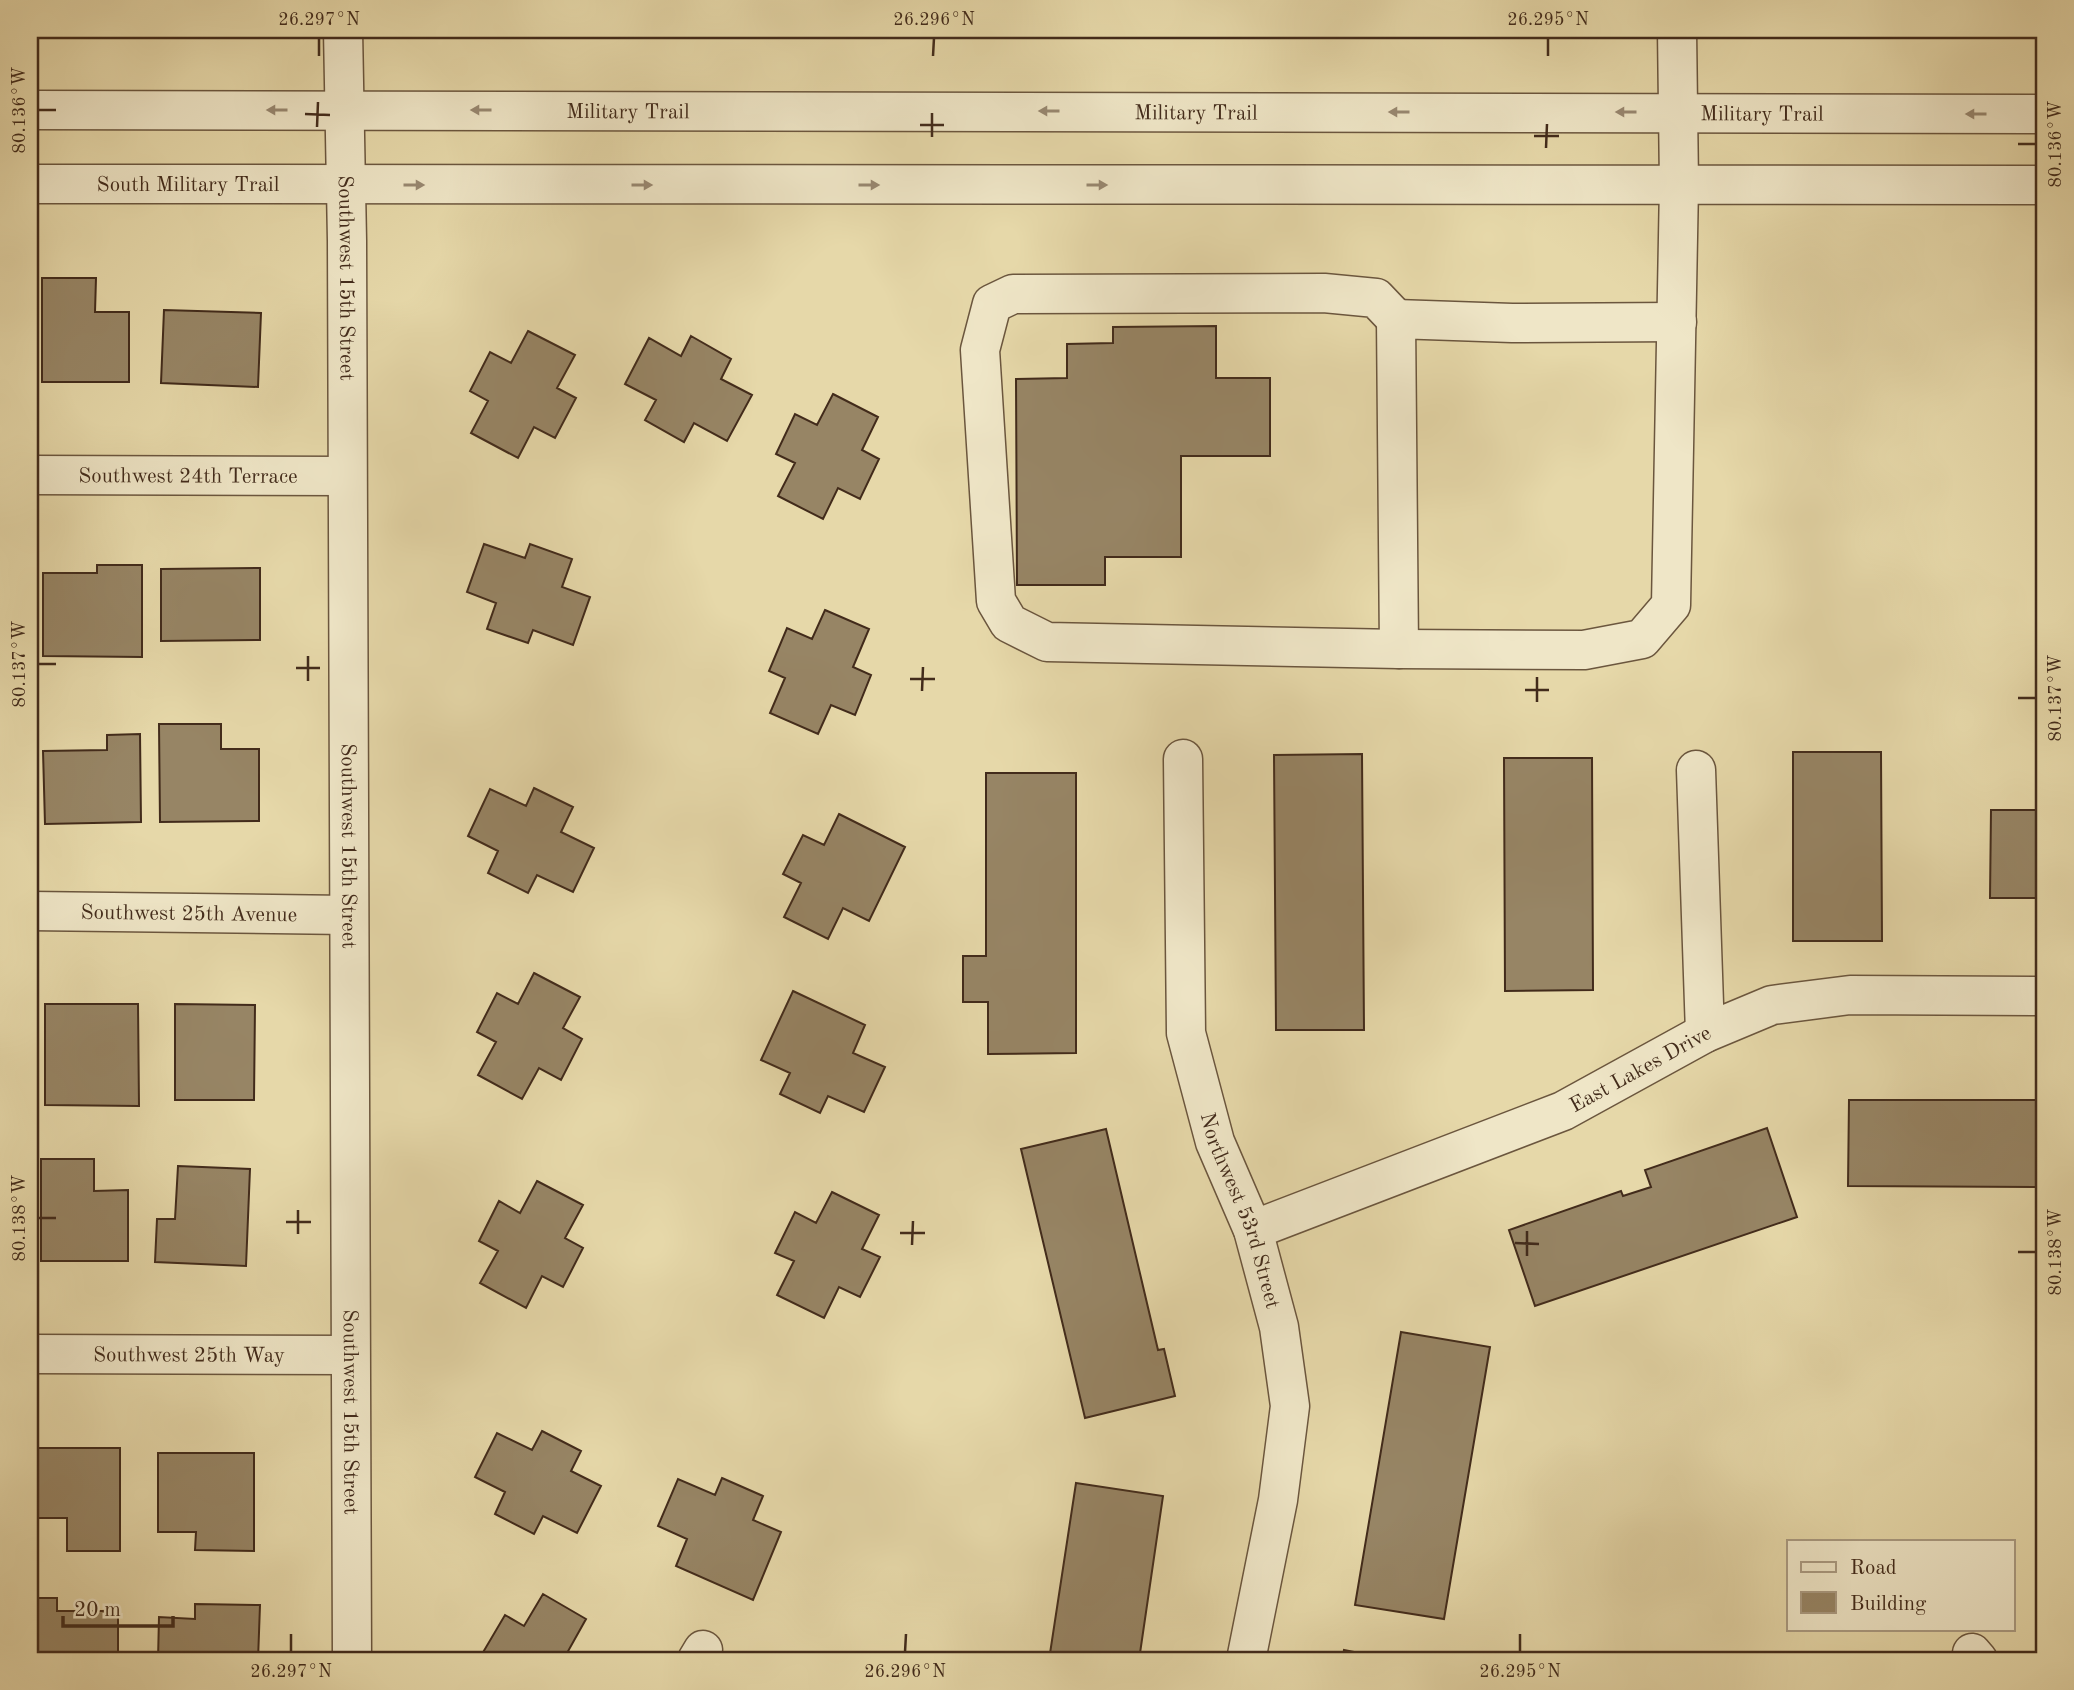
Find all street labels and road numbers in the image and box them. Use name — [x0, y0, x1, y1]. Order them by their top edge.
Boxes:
street label: Military Trail — [566, 102, 690, 123]
street label: Military Trail — [1134, 103, 1258, 124]
street label: Military Trail — [1700, 104, 1824, 126]
street label: South Military Trail — [97, 175, 280, 196]
street label: Southwest 15th Street — [334, 175, 356, 381]
street label: Southwest 24th Terrace — [78, 466, 298, 488]
street label: Southwest 15th Street — [337, 743, 358, 949]
street label: Southwest 25th Avenue — [81, 903, 297, 926]
street label: East Lakes Drive — [1567, 1023, 1715, 1117]
street label: Northwest 53rd Street — [1196, 1110, 1283, 1311]
street label: Southwest 15th Street — [339, 1309, 360, 1515]
street label: Southwest 25th Way — [93, 1345, 285, 1367]

